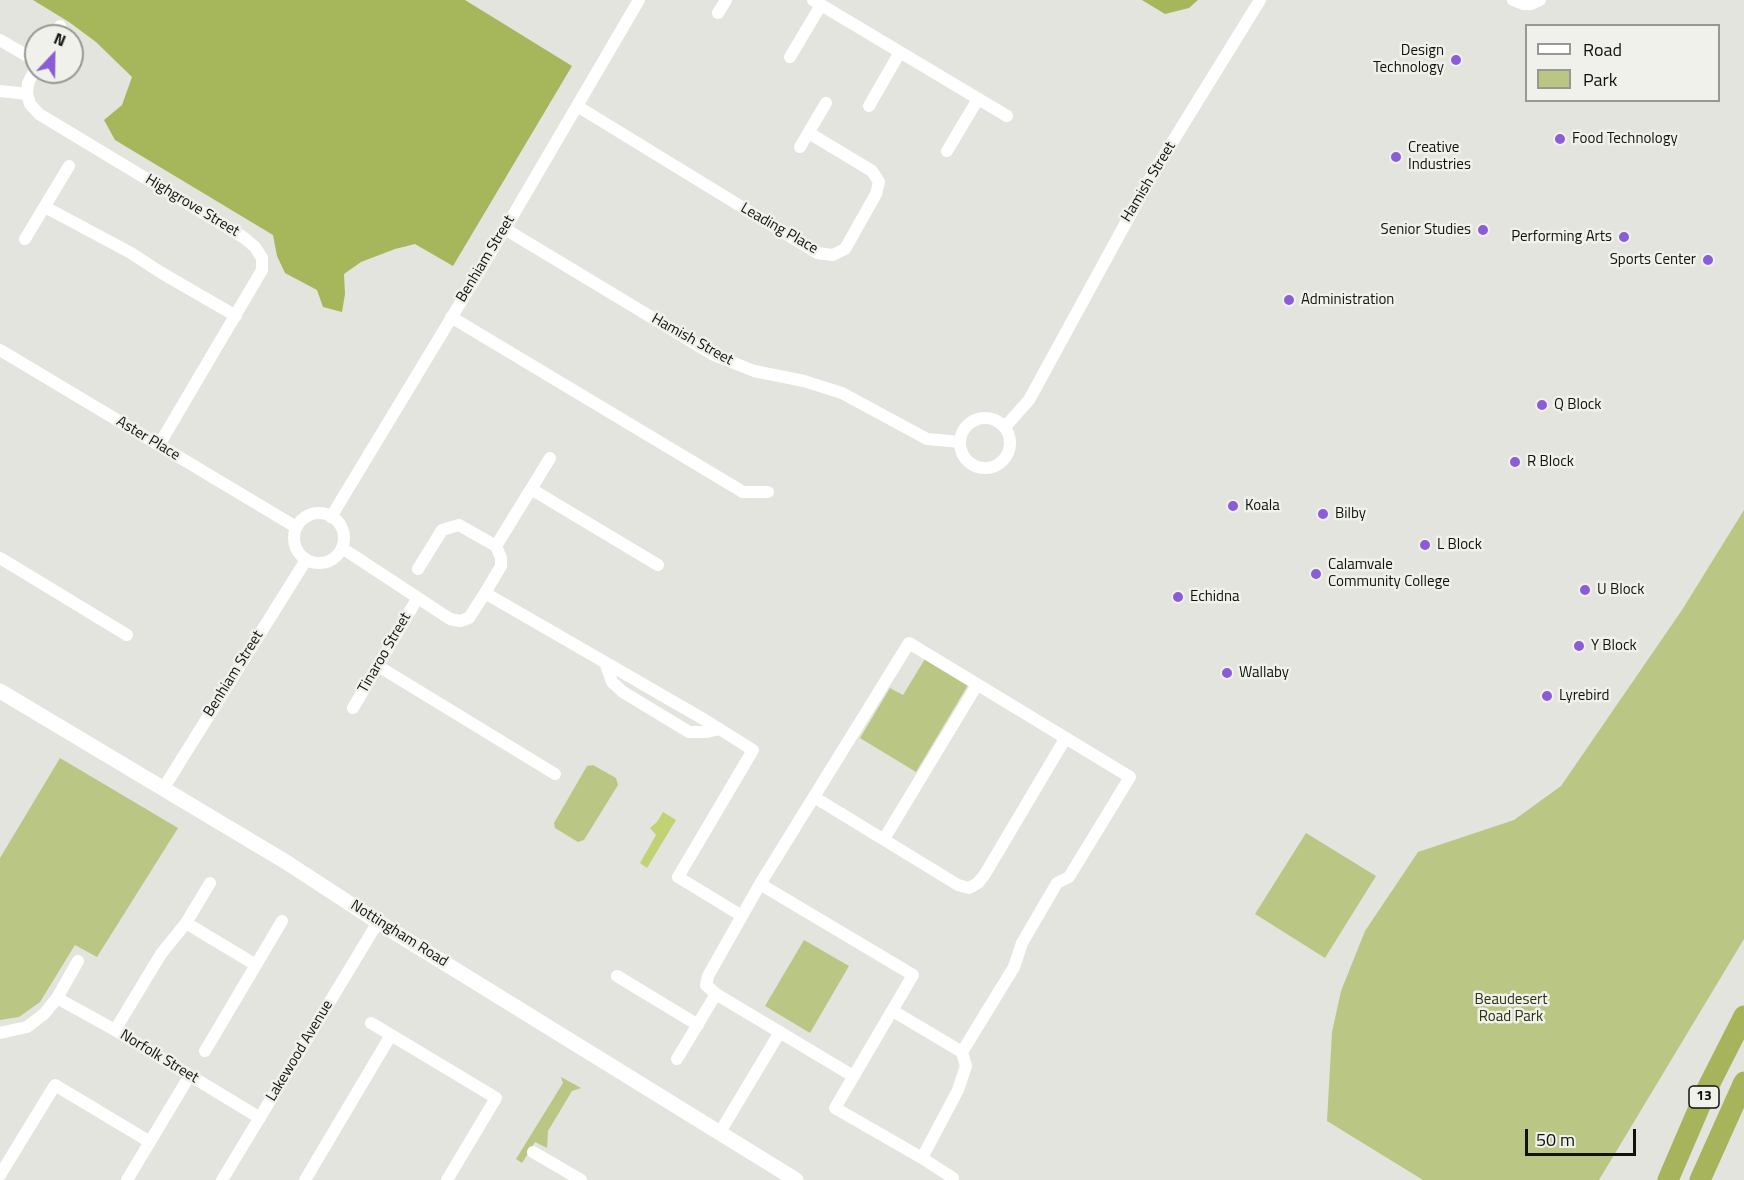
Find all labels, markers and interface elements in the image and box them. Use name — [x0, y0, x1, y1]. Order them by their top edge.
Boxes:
north arrow — [24, 24, 84, 84]
legend — [1525, 24, 1720, 102]
text: N — [50, 26, 70, 52]
text: Road — [1583, 36, 1622, 63]
place label: Design Technology — [1373, 42, 1444, 77]
marker: Design Technology — [1449, 53, 1463, 67]
text: Park — [1583, 66, 1617, 93]
place label: Food Technology — [1572, 130, 1678, 148]
marker: Food Technology — [1553, 132, 1567, 146]
street label: Hamish Street — [1118, 139, 1180, 225]
place label: Creative Industries — [1408, 139, 1471, 174]
marker: Creative Industries — [1389, 150, 1403, 164]
street label: Highgrove Street — [142, 171, 242, 241]
street label: Leading Place — [737, 200, 821, 258]
street label: Benhiam Street — [453, 212, 519, 306]
place label: Senior Studies — [1381, 221, 1471, 239]
marker: Senior Studies — [1476, 223, 1490, 237]
place label: Performing Arts — [1511, 228, 1612, 246]
marker: Performing Arts — [1617, 230, 1631, 244]
place label: Sports Center — [1610, 251, 1696, 269]
marker: Sports Center — [1701, 253, 1715, 267]
place label: Administration — [1301, 291, 1394, 309]
marker: Administration — [1282, 293, 1296, 307]
street label: Hamish Street — [648, 310, 736, 370]
place label: Q Block — [1554, 396, 1602, 414]
marker: Q Block — [1535, 398, 1549, 412]
street label: Aster Place — [113, 413, 183, 465]
place label: R Block — [1527, 453, 1574, 471]
marker: R Block — [1508, 455, 1522, 469]
place label: Koala — [1245, 497, 1280, 515]
marker: Koala — [1226, 499, 1240, 513]
place label: Bilby — [1335, 505, 1366, 523]
marker: Bilby — [1316, 507, 1330, 521]
place label: L Block — [1437, 536, 1482, 554]
marker: L Block — [1418, 538, 1432, 552]
place label: Calamvale Community College — [1328, 556, 1450, 591]
marker: Calamvale Community College — [1309, 567, 1323, 581]
place label: U Block — [1597, 581, 1644, 599]
marker: U Block — [1578, 583, 1592, 597]
place label: Echidna — [1190, 588, 1240, 606]
marker: Echidna — [1171, 590, 1185, 604]
street label: Tinaroo Street — [355, 610, 415, 696]
street label: Benhiam Street — [200, 628, 268, 720]
place label: Y Block — [1591, 637, 1637, 655]
marker: Y Block — [1572, 639, 1586, 653]
place label: Wallaby — [1239, 664, 1289, 682]
marker: Wallaby — [1220, 666, 1234, 680]
place label: Lyrebird — [1559, 687, 1609, 705]
marker: Lyrebird — [1540, 689, 1554, 703]
street label: Nottingham Road — [347, 897, 451, 971]
park label: Beaudesert Road Park — [1475, 991, 1547, 1026]
street label: Lakewood Avenue — [263, 997, 337, 1105]
street label: Norfolk Street — [116, 1026, 202, 1088]
road number: 13 — [1689, 1086, 1719, 1108]
scale bar — [1528, 1117, 1639, 1155]
text: 50 m — [1536, 1126, 1575, 1153]

